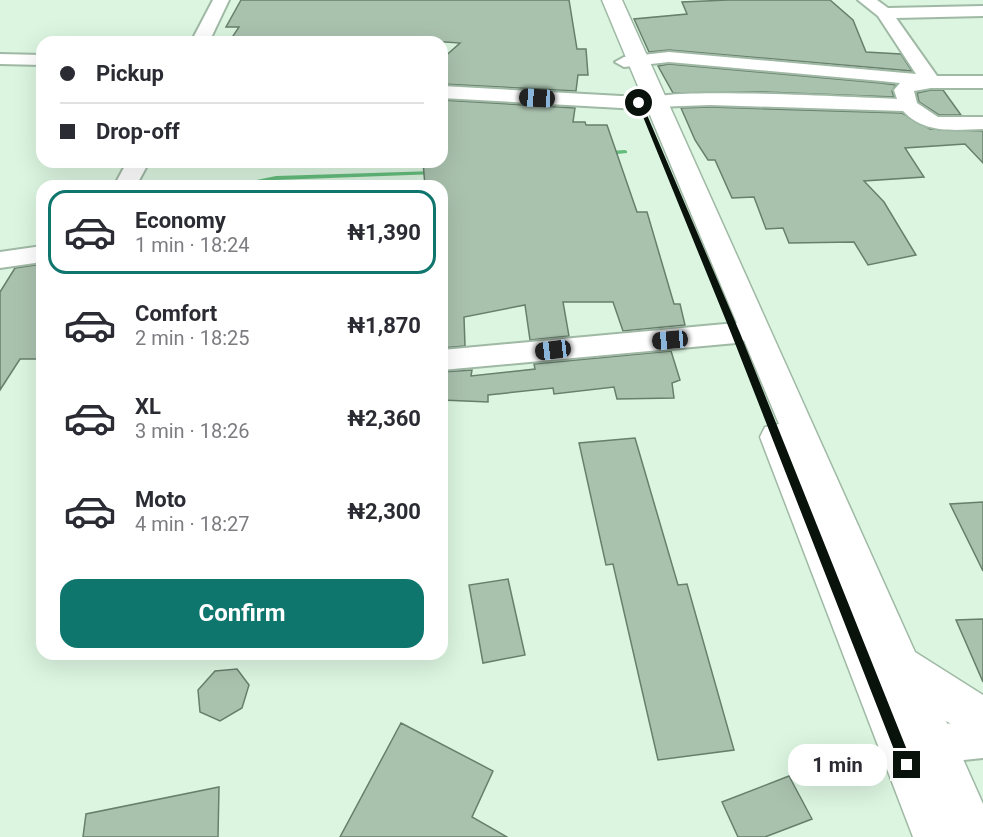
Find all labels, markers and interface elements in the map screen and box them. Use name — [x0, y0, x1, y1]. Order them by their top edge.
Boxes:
text: Pickup — [96, 61, 164, 86]
car — [519, 88, 555, 108]
route start — [625, 89, 652, 116]
text: Drop-off — [96, 119, 180, 144]
icon: car — [63, 205, 117, 259]
text: Economy — [135, 208, 226, 233]
text: ₦1,390 — [347, 220, 421, 245]
text: 1 min · 18:24 — [135, 233, 250, 257]
icon: car — [63, 298, 117, 352]
text: Comfort — [135, 301, 217, 326]
text: ₦1,870 — [347, 313, 421, 338]
text: 2 min · 18:25 — [135, 326, 250, 350]
car — [651, 329, 689, 351]
car — [534, 339, 572, 361]
icon: car — [63, 391, 117, 445]
text: XL — [135, 394, 161, 419]
text: ₦2,360 — [347, 406, 421, 431]
text: 3 min · 18:26 — [135, 419, 250, 443]
icon: car — [63, 484, 117, 538]
text: Moto — [135, 487, 186, 512]
text: ₦2,300 — [347, 499, 421, 524]
text: 4 min · 18:27 — [135, 512, 250, 536]
button: Confirm — [60, 579, 424, 648]
callout: 1 min — [787, 744, 886, 786]
route end — [893, 751, 920, 778]
text: 1 min — [812, 753, 863, 777]

